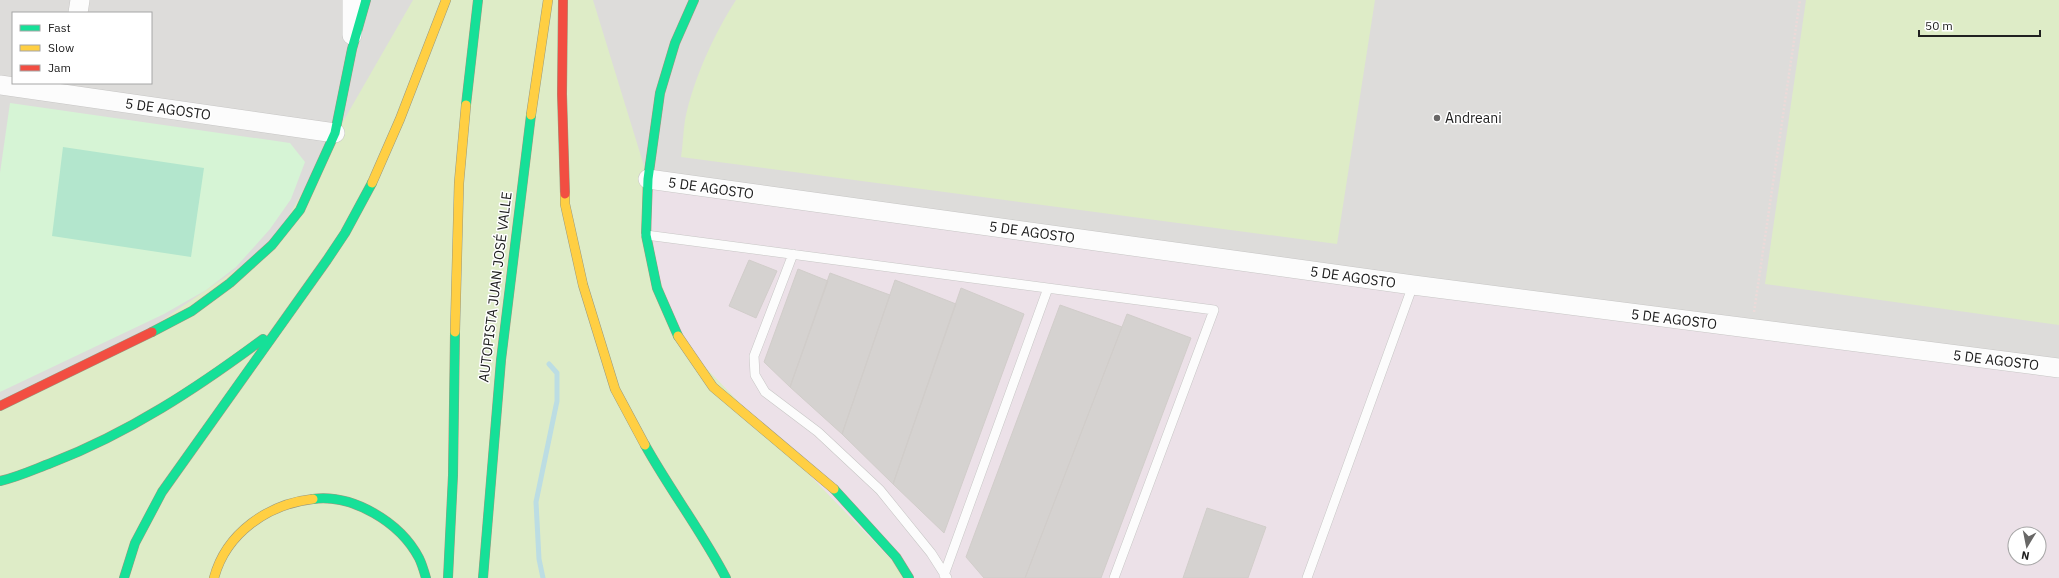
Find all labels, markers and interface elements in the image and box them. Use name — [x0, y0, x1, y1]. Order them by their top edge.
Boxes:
legend — [12, 12, 152, 84]
scale bar — [1919, 12, 2040, 38]
text: 50 m — [1925, 18, 1953, 33]
text: Fast — [48, 20, 71, 35]
text: Slow — [48, 40, 74, 55]
text: Jam — [48, 60, 71, 75]
street label: 5 DE AGOSTO — [124, 94, 212, 124]
place label: Andreani — [1445, 109, 1502, 127]
marker: Andreani — [1432, 113, 1442, 123]
street label: 5 DE AGOSTO — [667, 173, 755, 203]
street label: AUTOPISTA JUAN JOSÉ VALLE — [473, 191, 516, 383]
street label: 5 DE AGOSTO — [988, 217, 1076, 247]
street label: 5 DE AGOSTO — [1309, 262, 1397, 292]
street label: 5 DE AGOSTO — [1630, 305, 1718, 333]
street label: 5 DE AGOSTO — [1952, 346, 2040, 374]
north arrow — [2007, 526, 2047, 566]
text: N — [2020, 548, 2030, 563]

